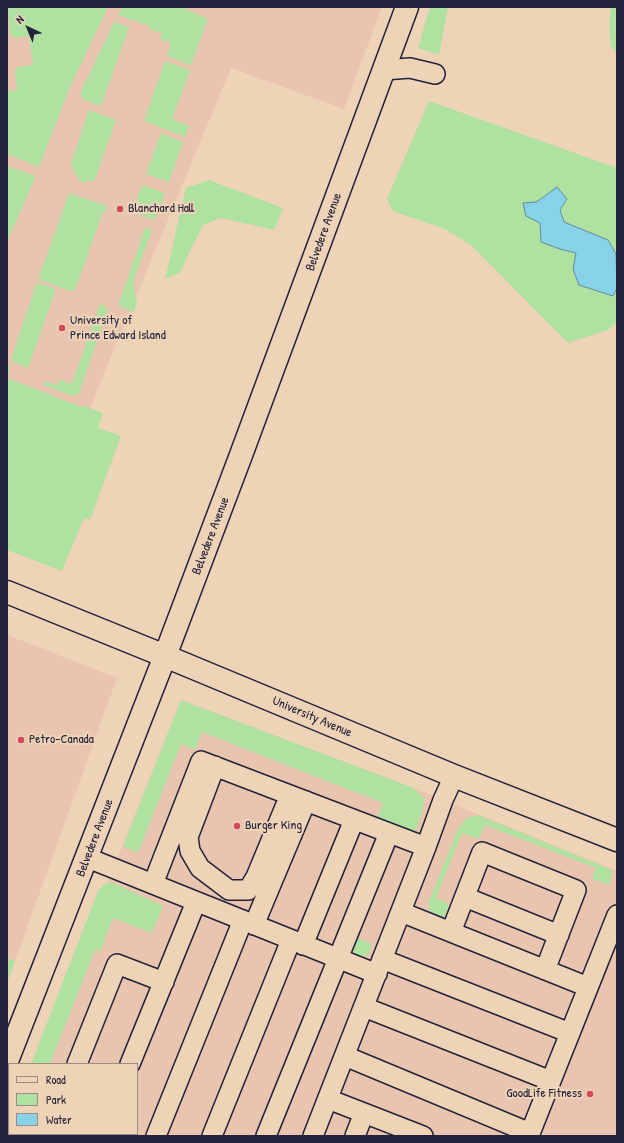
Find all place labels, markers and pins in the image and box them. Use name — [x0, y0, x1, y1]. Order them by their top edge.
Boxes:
place label: Blanchard Hall — [128, 201, 194, 217]
marker: Blanchard Hall — [115, 204, 125, 214]
place label: University of Prince Edward Island — [70, 313, 166, 344]
marker: University of Prince Edward Island — [57, 323, 67, 333]
place label: Petro-Canada — [29, 732, 94, 748]
marker: Petro-Canada — [16, 735, 26, 745]
place label: Burger King — [245, 818, 302, 834]
marker: Burger King — [232, 821, 242, 831]
place label: GoodLife Fitness — [506, 1086, 582, 1102]
marker: GoodLife Fitness — [585, 1089, 595, 1099]

